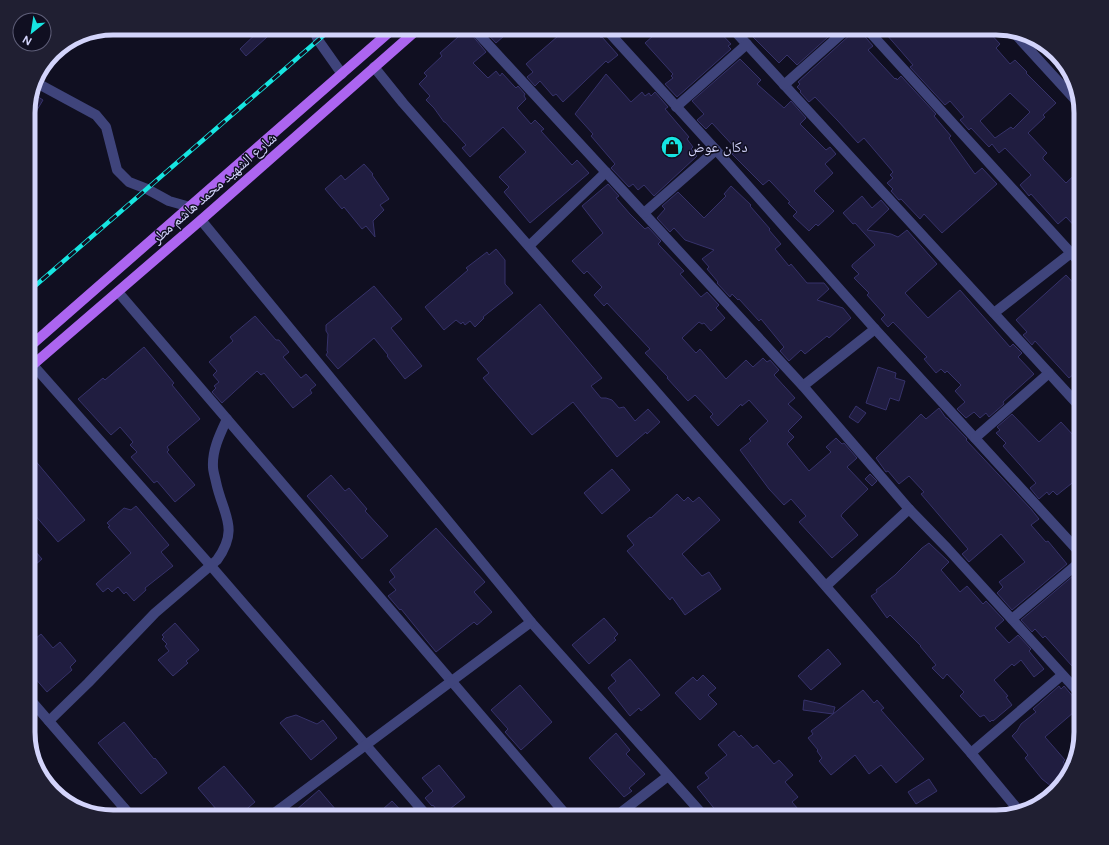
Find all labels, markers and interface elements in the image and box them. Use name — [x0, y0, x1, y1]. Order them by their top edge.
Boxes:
north arrow — [12, 12, 52, 52]
text: N — [20, 32, 34, 48]
street label: شارع الشهيد محمد هاشم مطر — [147, 129, 281, 249]
shop icon: دكان عوض — [659, 134, 685, 160]
place label: دكان عوض — [688, 138, 748, 157]

